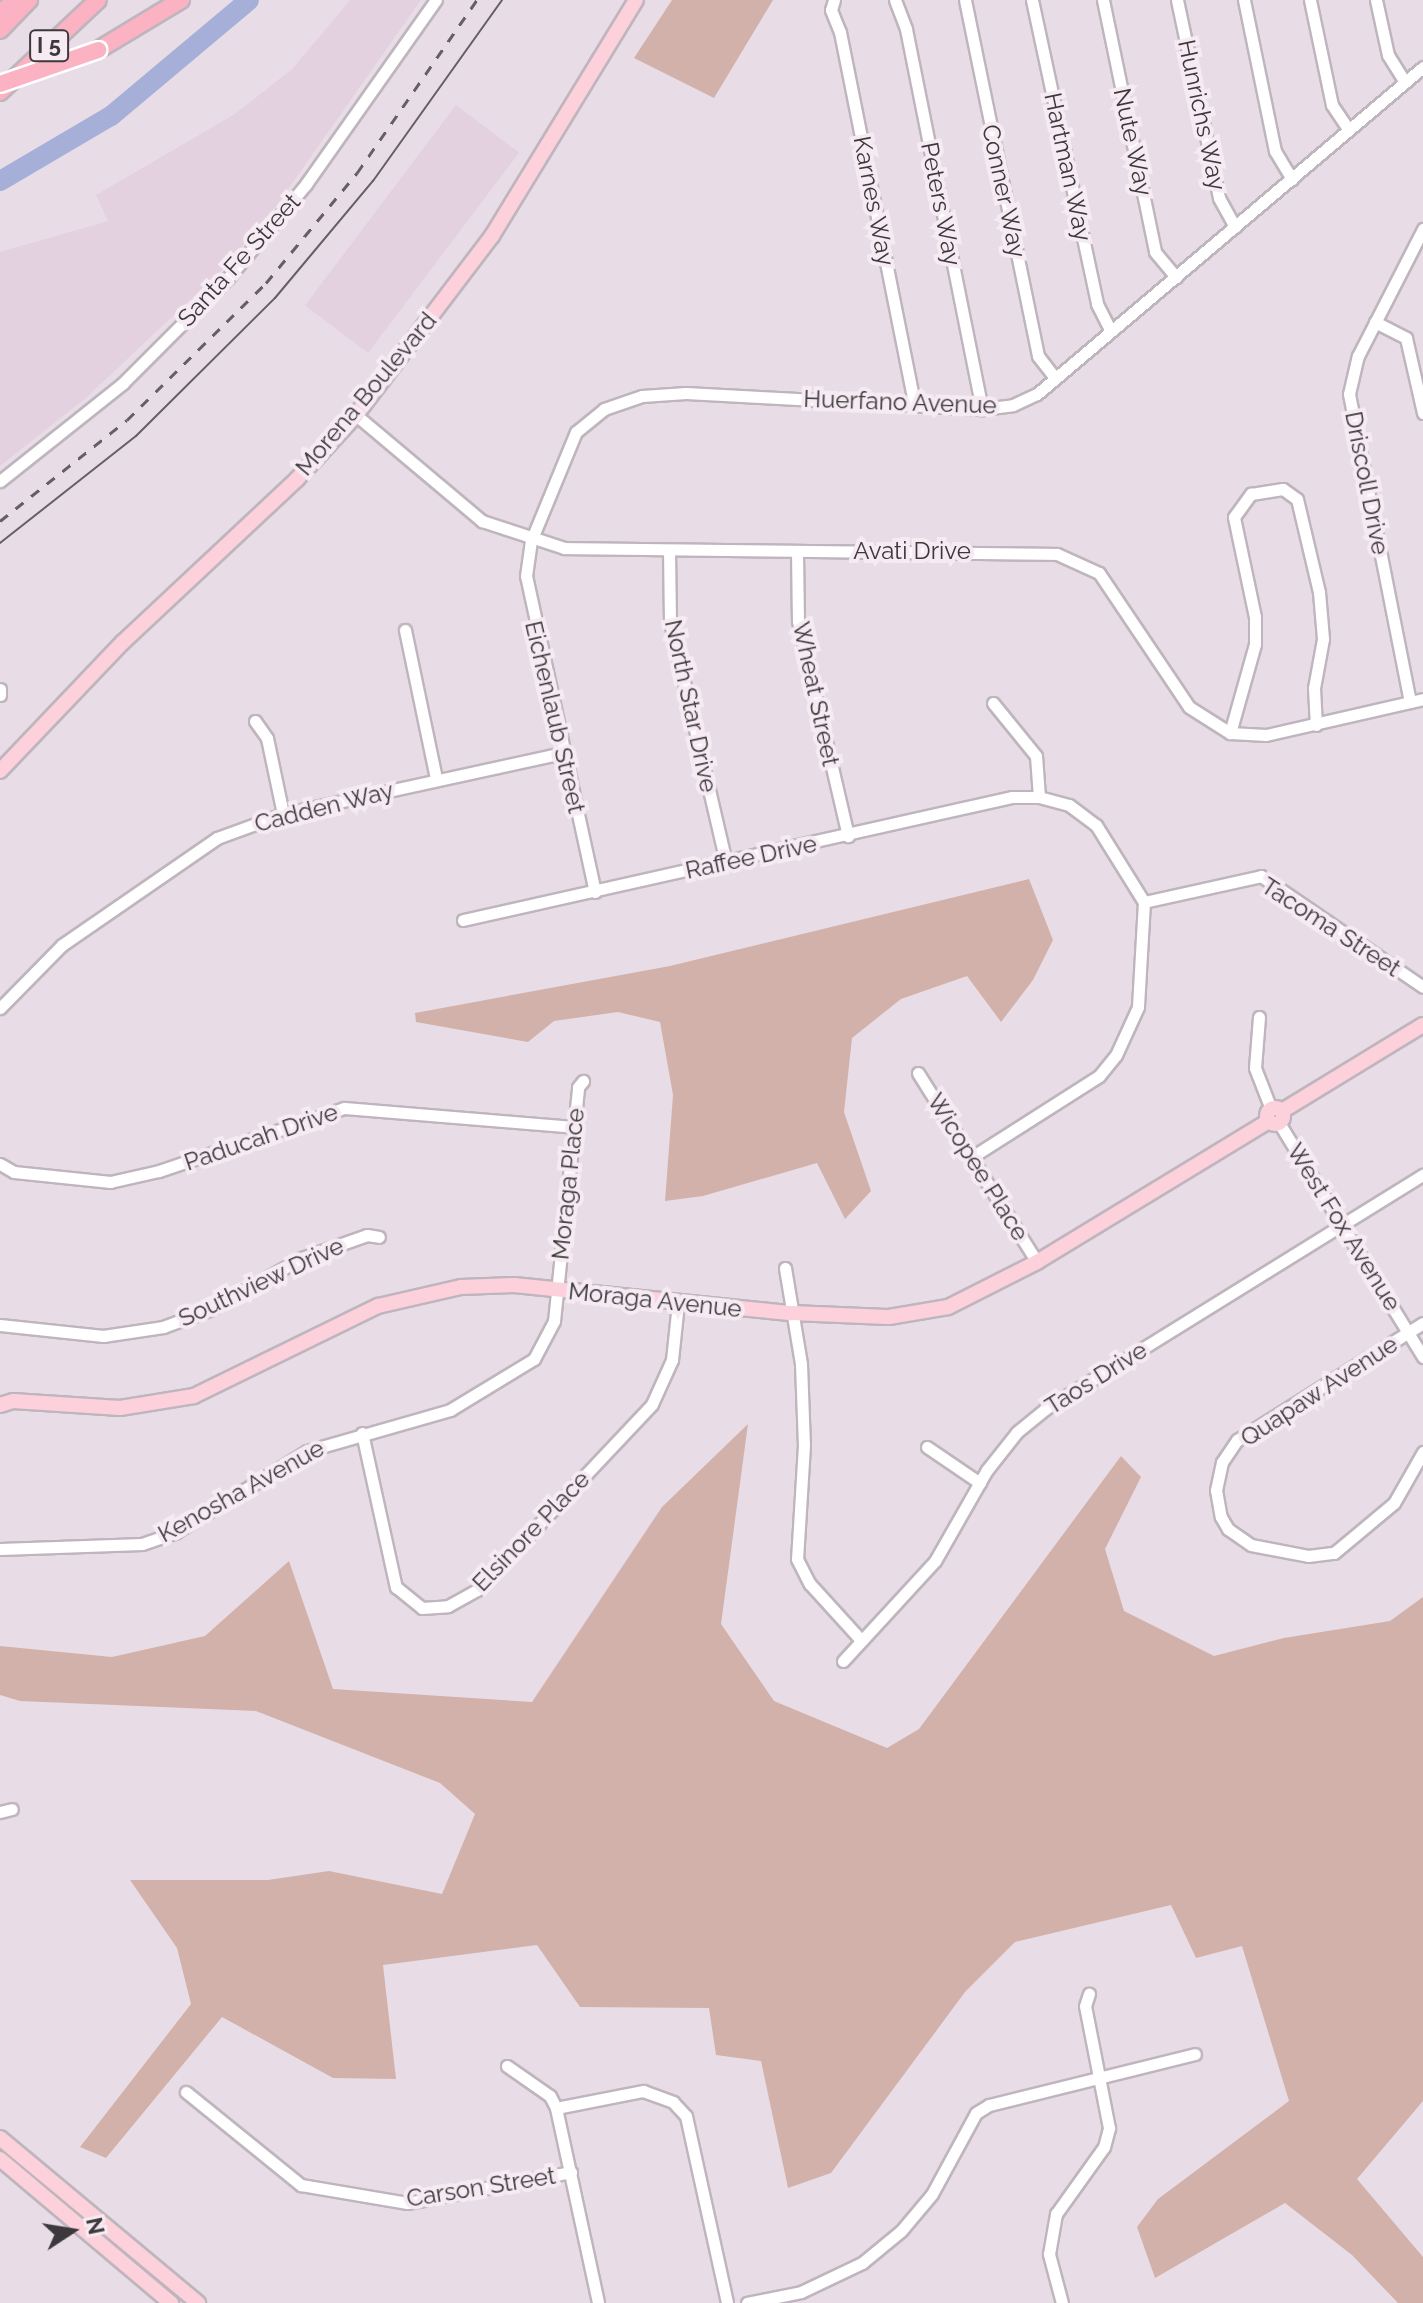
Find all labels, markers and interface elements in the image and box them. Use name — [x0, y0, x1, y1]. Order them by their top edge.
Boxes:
road number: I 5 — [29, 28, 69, 64]
street label: Hunrichs Way — [1172, 37, 1232, 193]
street label: Nute Way — [1107, 85, 1159, 199]
street label: Hartman Way — [1038, 90, 1098, 244]
street label: Conner Way — [976, 121, 1032, 261]
street label: Karnes Way — [847, 133, 901, 269]
street label: Peters Way — [915, 139, 967, 269]
street label: Santa Fe Street — [172, 188, 306, 332]
street label: Morena Boulevard — [289, 307, 443, 481]
street label: Huerfano Avenue — [803, 384, 997, 420]
street label: Driscoll Drive — [1339, 409, 1395, 557]
street label: Avati Drive — [853, 537, 971, 565]
street label: North Star Drive — [659, 617, 723, 795]
street label: Eichenlaub Street — [519, 618, 591, 816]
street label: Wheat Street — [787, 619, 845, 769]
street label: Cadden Way — [251, 776, 397, 838]
street label: Raffee Drive — [683, 829, 819, 885]
street label: Tacoma Street — [1256, 871, 1406, 983]
street label: Wicopee Place — [921, 1088, 1035, 1246]
street label: Paducah Drive — [180, 1097, 342, 1177]
street label: Moraga Place — [546, 1107, 590, 1261]
street label: West Fox Avenue — [1281, 1138, 1407, 1316]
street label: Southview Drive — [174, 1231, 348, 1333]
street label: Moraga Avenue — [567, 1277, 743, 1323]
street label: Quapaw Avenue — [1235, 1329, 1403, 1453]
street label: Taos Drive — [1040, 1335, 1152, 1421]
street label: Kenosha Avenue — [153, 1433, 329, 1549]
street label: Elsinore Place — [466, 1465, 596, 1597]
street label: Carson Street — [404, 2161, 558, 2213]
north arrow — [32, 2191, 112, 2271]
text: N — [81, 2215, 110, 2237]

